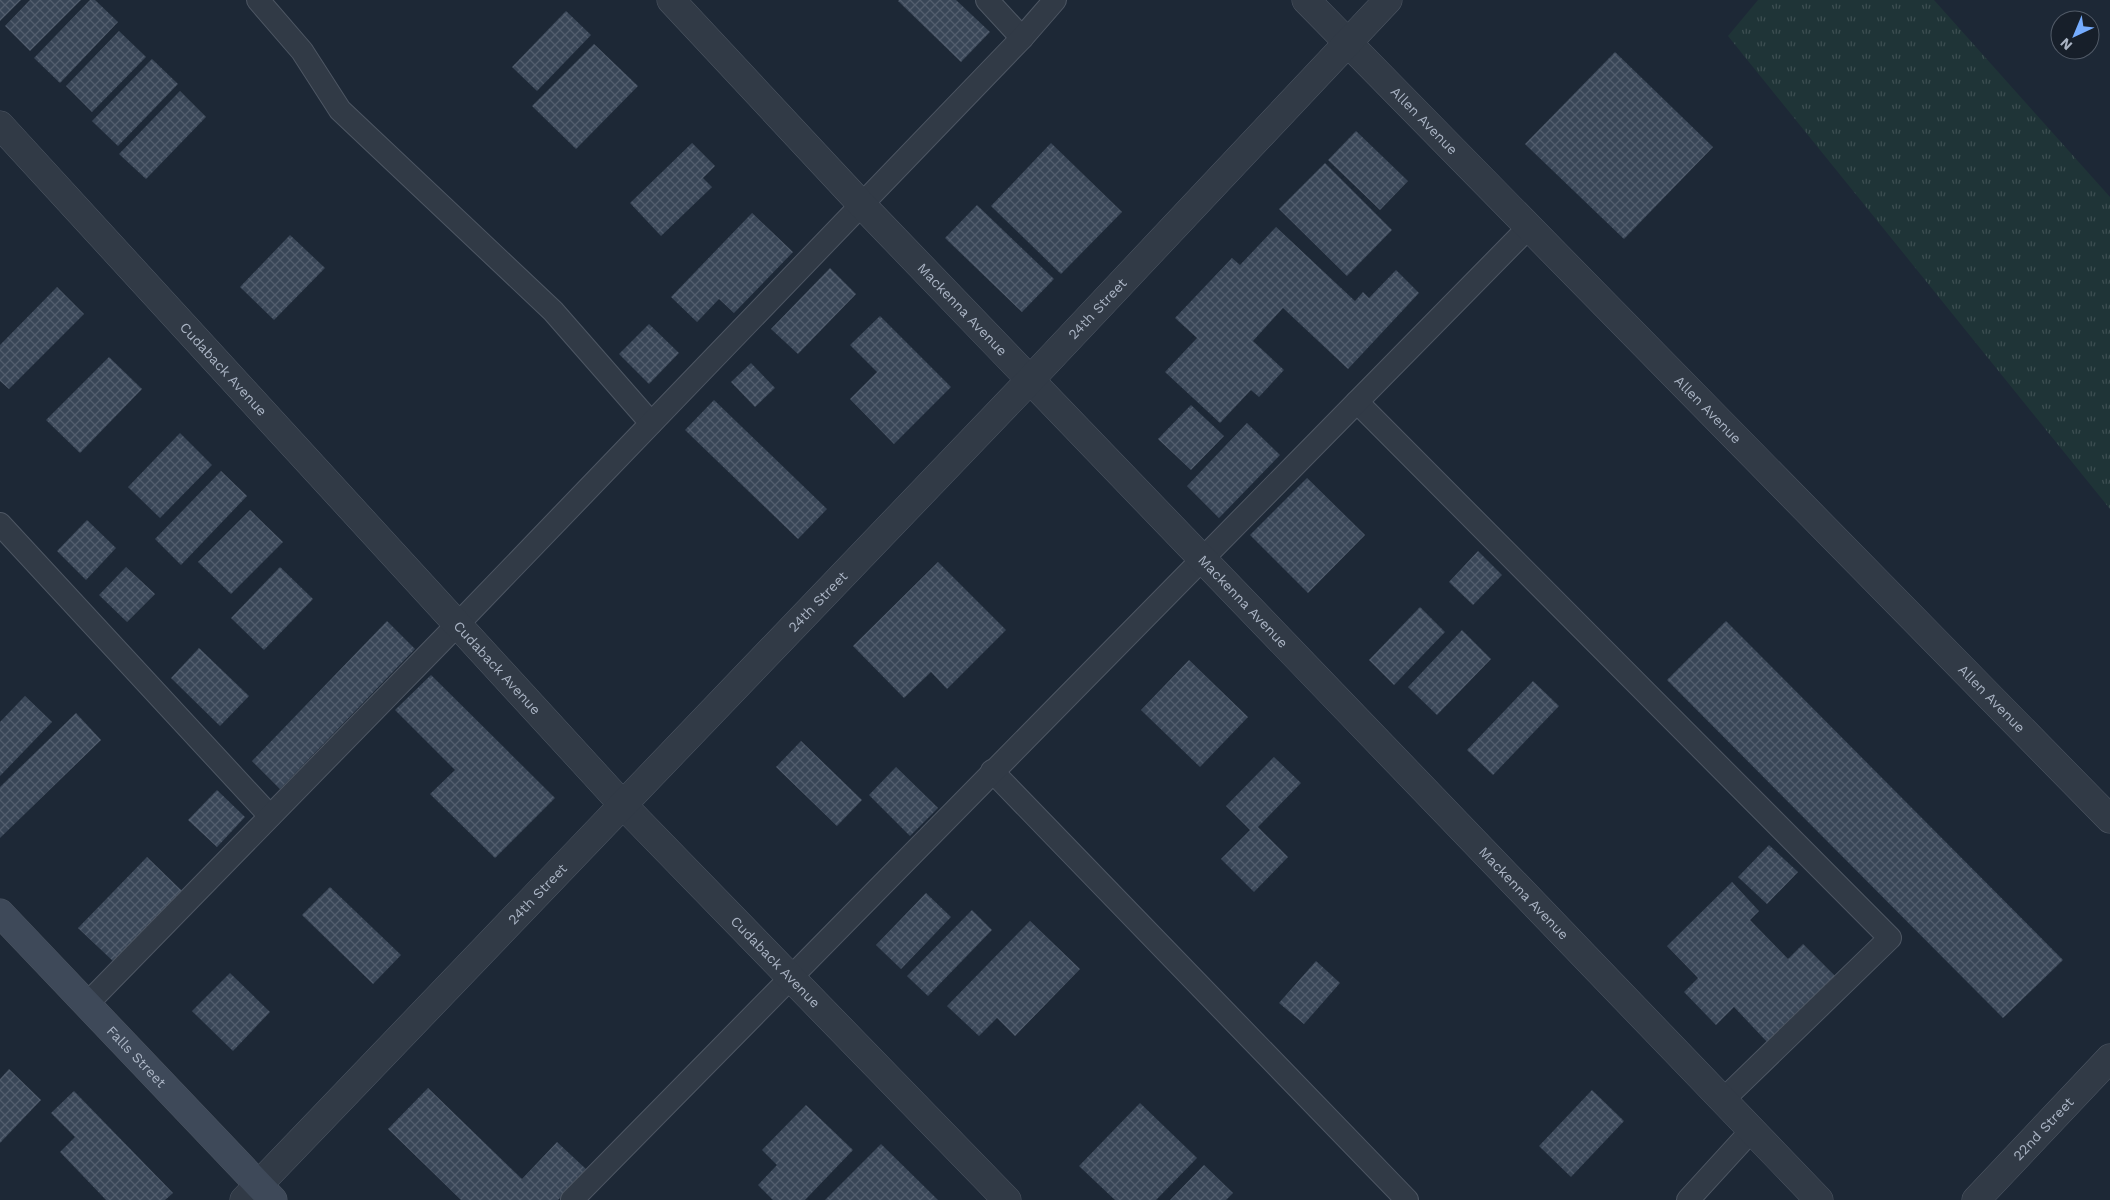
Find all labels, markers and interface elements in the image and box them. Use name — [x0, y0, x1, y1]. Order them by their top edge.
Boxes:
north arrow — [2050, 10, 2100, 60]
text: N — [2057, 35, 2075, 54]
street label: Allen Avenue — [1388, 83, 1461, 158]
street label: Mackenna Avenue — [914, 260, 1010, 359]
street label: 24th Street — [1065, 275, 1130, 342]
street label: Cudaback Avenue — [177, 319, 270, 419]
street label: Allen Avenue — [1671, 372, 1745, 447]
street label: Mackenna Avenue — [1195, 552, 1291, 651]
street label: 24th Street — [785, 568, 850, 635]
street label: Cudaback Avenue — [450, 618, 544, 718]
street label: Allen Avenue — [1955, 661, 2028, 736]
street label: Mackenna Avenue — [1476, 844, 1572, 943]
street label: 24th Street — [505, 860, 570, 928]
street label: Cudaback Avenue — [728, 913, 823, 1011]
street label: Falls Street — [104, 1022, 169, 1091]
street label: 22nd Street — [2010, 1094, 2077, 1164]

